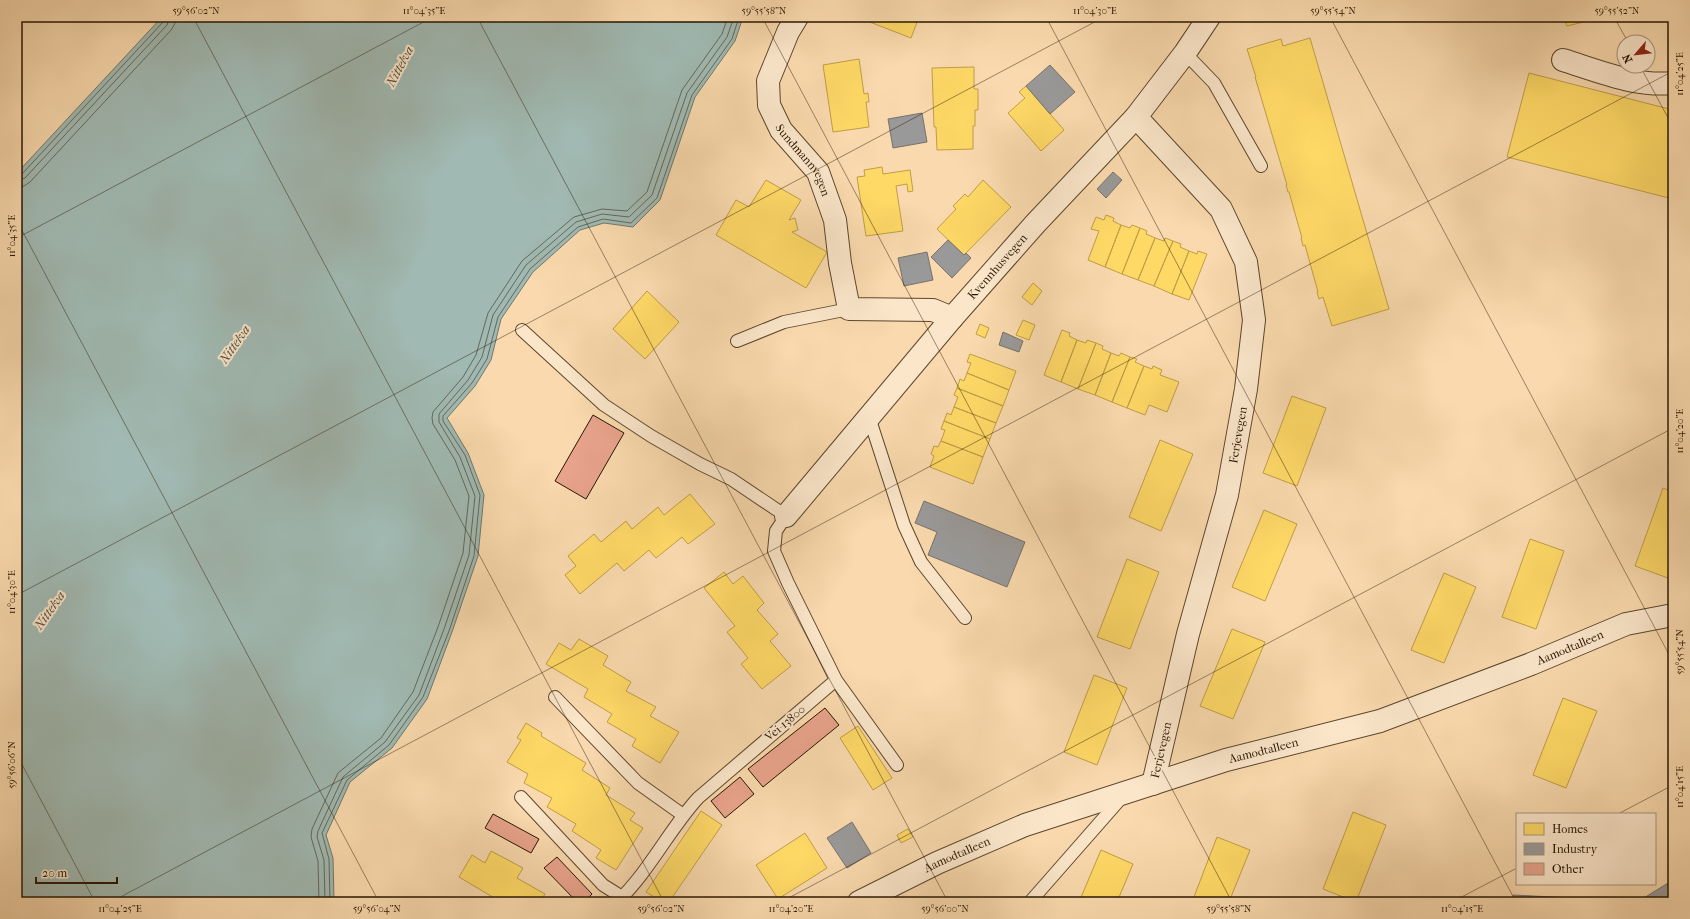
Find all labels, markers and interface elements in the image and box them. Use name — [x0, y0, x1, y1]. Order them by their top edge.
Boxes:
text: 59°56'02"N — [172, 5, 220, 17]
text: 11°04'35"E — [403, 5, 445, 17]
text: 59°55'58"N — [742, 5, 787, 17]
text: 11°04'30"E — [1073, 5, 1117, 17]
text: 59°55'54"N — [1310, 5, 1356, 17]
text: 59°55'52"N — [1595, 5, 1640, 17]
north arrow — [1616, 34, 1656, 74]
water label: Nittelva — [382, 43, 416, 90]
text: N — [1620, 51, 1635, 65]
text: 11°04'25"E — [1674, 52, 1686, 96]
street label: Sundmannvegen — [772, 122, 833, 198]
text: 11°04'35"E — [6, 215, 18, 257]
street label: Kvennhusvegen — [965, 231, 1030, 302]
water label: Nittelva — [215, 322, 253, 367]
street label: Ferjevegen — [1226, 405, 1250, 465]
text: 11°04'20"E — [1674, 409, 1686, 453]
text: 11°04'30"E — [6, 570, 18, 614]
water label: Nittelva — [30, 588, 68, 633]
street label: Aamodtalleen — [1534, 627, 1606, 668]
text: 59°55'54"N — [1674, 629, 1686, 675]
street label: Vei-13800 — [761, 702, 808, 744]
street label: Ferjevegen — [1148, 720, 1174, 780]
street label: Aamodtalleen — [1226, 735, 1300, 766]
text: 59°56'06"N — [6, 741, 18, 789]
text: 11°04'15"E — [1674, 766, 1686, 808]
legend — [1516, 813, 1656, 885]
text: Homes — [1552, 822, 1588, 836]
street label: Aamodtalleen — [921, 834, 992, 876]
text: Industry — [1552, 842, 1598, 856]
scale bar — [36, 859, 117, 885]
text: Other — [1552, 862, 1584, 876]
text: 20 m — [42, 866, 67, 880]
text: 11°04'25"E — [98, 903, 142, 915]
text: 59°56'04"N — [353, 903, 401, 915]
text: 59°56'02"N — [637, 903, 685, 915]
text: 11°04'20"E — [769, 903, 813, 915]
text: 59°56'00"N — [921, 903, 969, 915]
text: 59°55'58"N — [1207, 903, 1252, 915]
text: 11°04'15"E — [1441, 903, 1483, 915]

